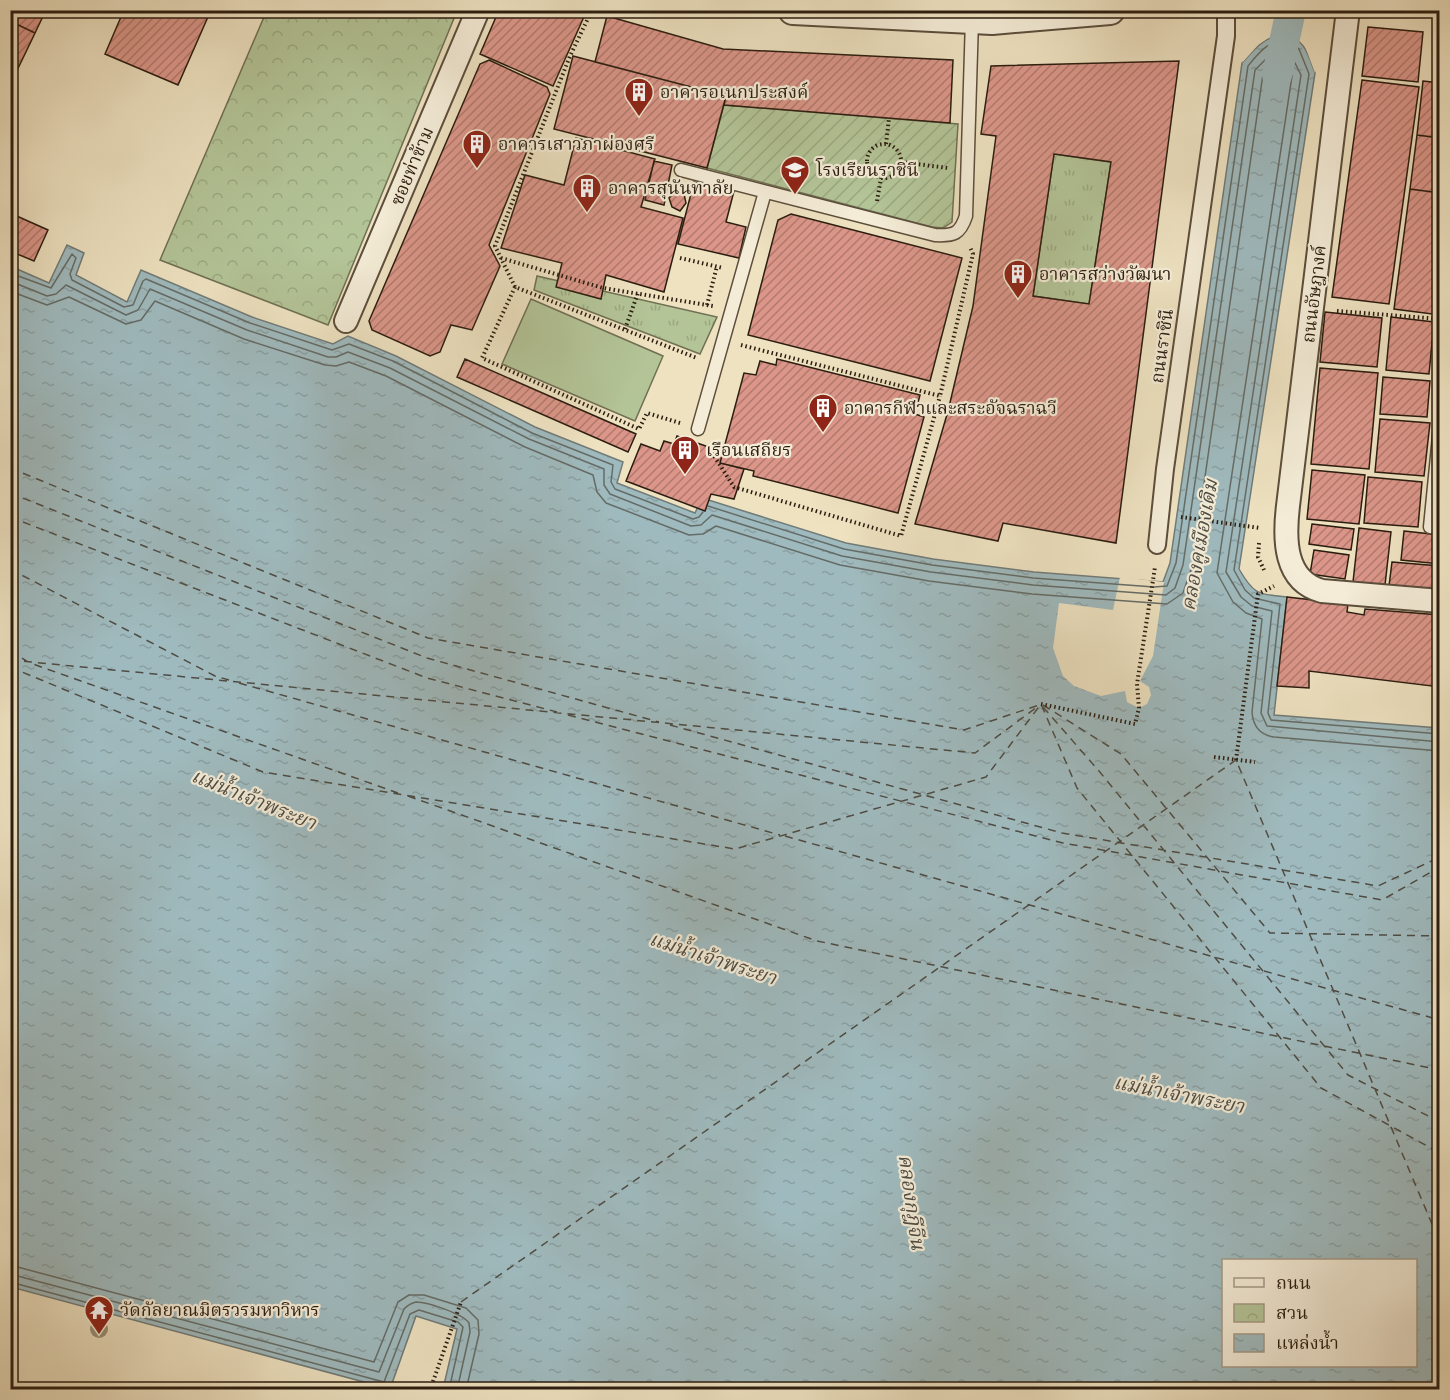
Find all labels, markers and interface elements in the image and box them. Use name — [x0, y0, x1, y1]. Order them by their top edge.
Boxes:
building icon: อาคารอเนกประสงค์ — [623, 76, 655, 118]
place label: อาคารอเนกประสงค์ — [660, 81, 808, 105]
street label: ซอยท่าข้าม — [386, 124, 440, 210]
building icon: อาคารเสาวภาผ่องศรี — [461, 128, 493, 170]
place label: อาคารเสาวภาผ่องศรี — [498, 134, 654, 157]
school or university icon: โรงเรียนราชินี — [779, 154, 811, 196]
place label: โรงเรียนราชินี — [815, 157, 919, 183]
building icon: อาคารสุนันทาลัย — [571, 172, 603, 214]
place label: อาคารสุนันทาลัย — [608, 178, 733, 201]
street label: ถนนอัษฎางค์ — [1297, 244, 1333, 344]
building icon: อาคารสว่างวัฒนา — [1002, 258, 1034, 300]
place label: อาคารสว่างวัฒนา — [1039, 264, 1171, 287]
street label: ถนนราชินี — [1147, 307, 1180, 385]
building icon: อาคารกีฬาและสระอัจฉราฉวี — [807, 392, 839, 434]
place label: อาคารกีฬาและสระอัจฉราฉวี — [844, 398, 1057, 421]
building icon: เรือนเสถียร — [669, 434, 701, 476]
place label: เรือนเสถียร — [706, 440, 791, 463]
water label: คลองคูเมืองเดิม — [1177, 477, 1225, 613]
water label: แม่น้ำเจ้าพระยา — [187, 760, 322, 837]
water label: แม่น้ำเจ้าพระยา — [646, 923, 782, 992]
water label: แม่น้ำเจ้าพระยา — [1111, 1067, 1248, 1121]
water label: คลองกุฎีจีน — [891, 1153, 930, 1252]
legend — [1222, 1259, 1417, 1367]
text: ถนน — [1276, 1273, 1311, 1296]
temple icon: วัดกัลยาณมิตรวรมหาวิหาร — [83, 1294, 115, 1336]
place label: วัดกัลยาณมิตรวรมหาวิหาร — [120, 1300, 320, 1323]
text: สวน — [1276, 1303, 1308, 1326]
text: แหล่งน้ำ — [1276, 1329, 1339, 1356]

